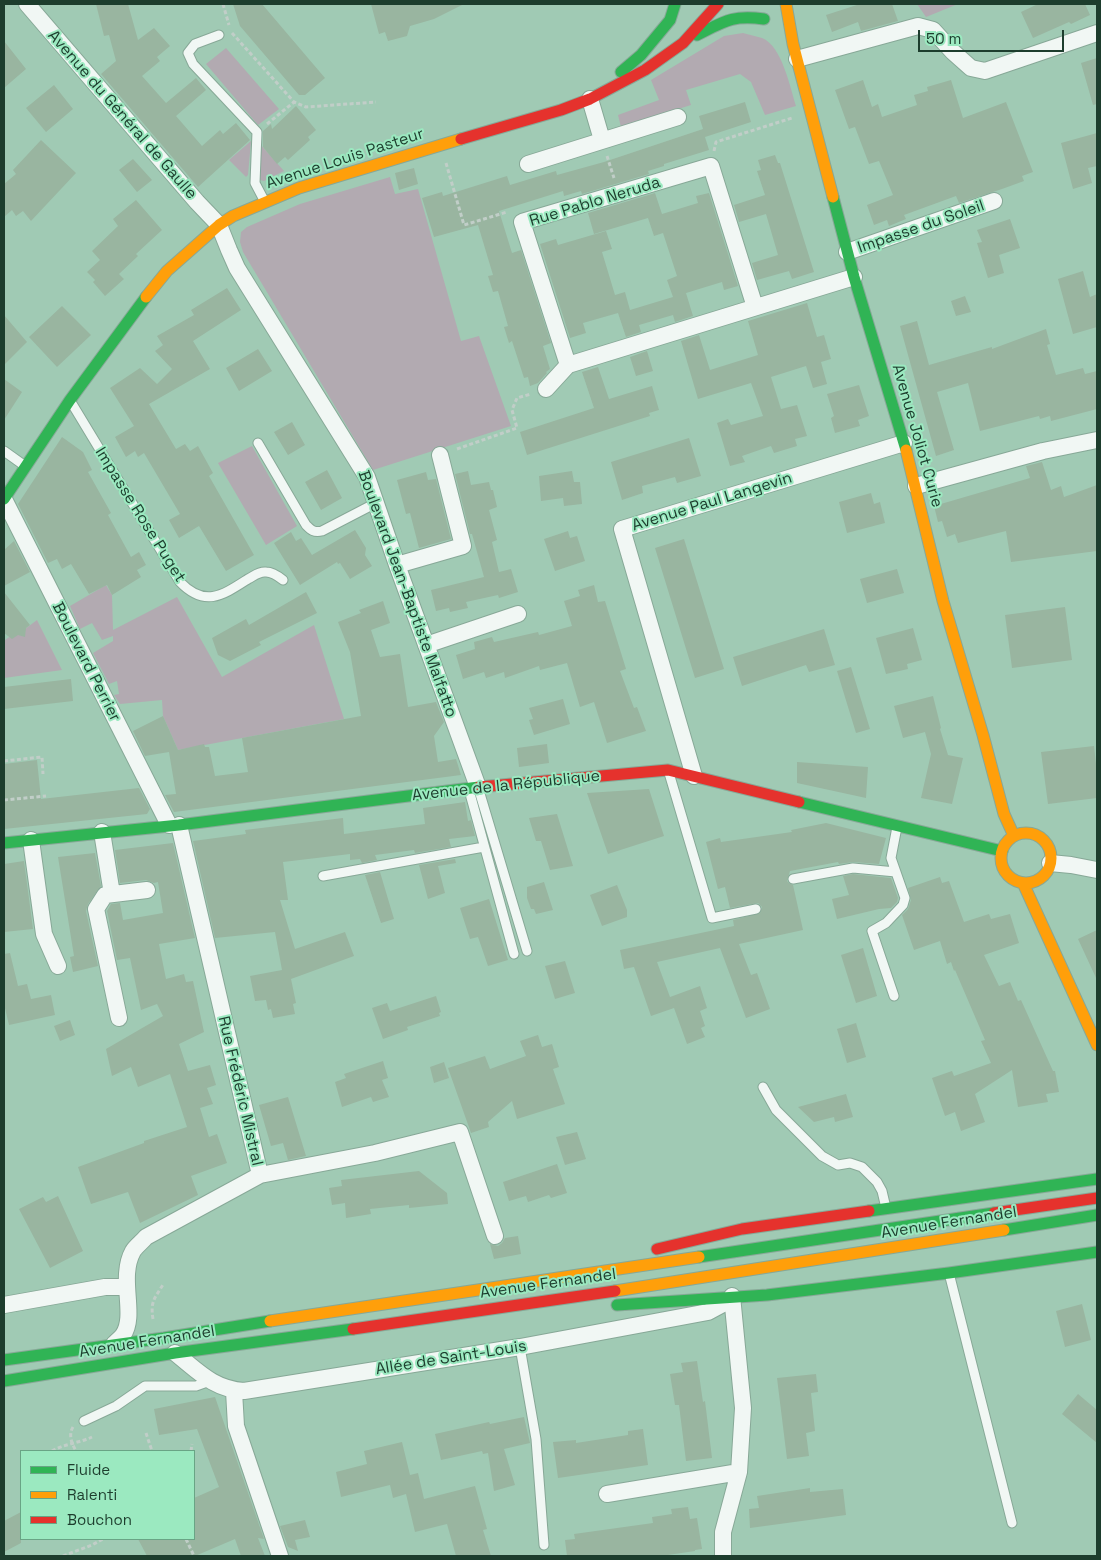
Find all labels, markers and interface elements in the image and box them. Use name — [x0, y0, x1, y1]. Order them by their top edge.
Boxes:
scale bar — [921, 20, 1067, 52]
street label: Avenue du Général de Gaulle — [43, 27, 201, 203]
text: 50 m — [926, 29, 961, 48]
street label: Avenue Louis Pasteur — [264, 124, 426, 194]
street label: Rue Pablo Neruda — [527, 173, 663, 231]
street label: Impasse du Soleil — [855, 196, 987, 258]
street label: Avenue Joliot Curie — [887, 362, 947, 510]
street label: Impasse Rose Puget — [91, 444, 189, 586]
street label: Boulevard Jean-Baptiste Malfatto — [353, 468, 461, 720]
street label: Avenue Paul Langevin — [630, 468, 794, 536]
street label: Boulevard Perrier — [48, 599, 124, 725]
street label: Avenue de la République — [411, 767, 601, 805]
street label: Rue Frédéric Mistral — [213, 1014, 267, 1168]
street label: Avenue Fernandel — [880, 1203, 1018, 1243]
street label: Avenue Fernandel — [479, 1265, 617, 1303]
street label: Avenue Fernandel — [78, 1322, 216, 1362]
street label: Allée de Saint-Louis — [374, 1337, 528, 1379]
legend — [20, 1450, 195, 1540]
text: Fluide — [67, 1460, 110, 1479]
text: Ralenti — [67, 1485, 117, 1504]
text: Bouchon — [67, 1510, 132, 1529]

